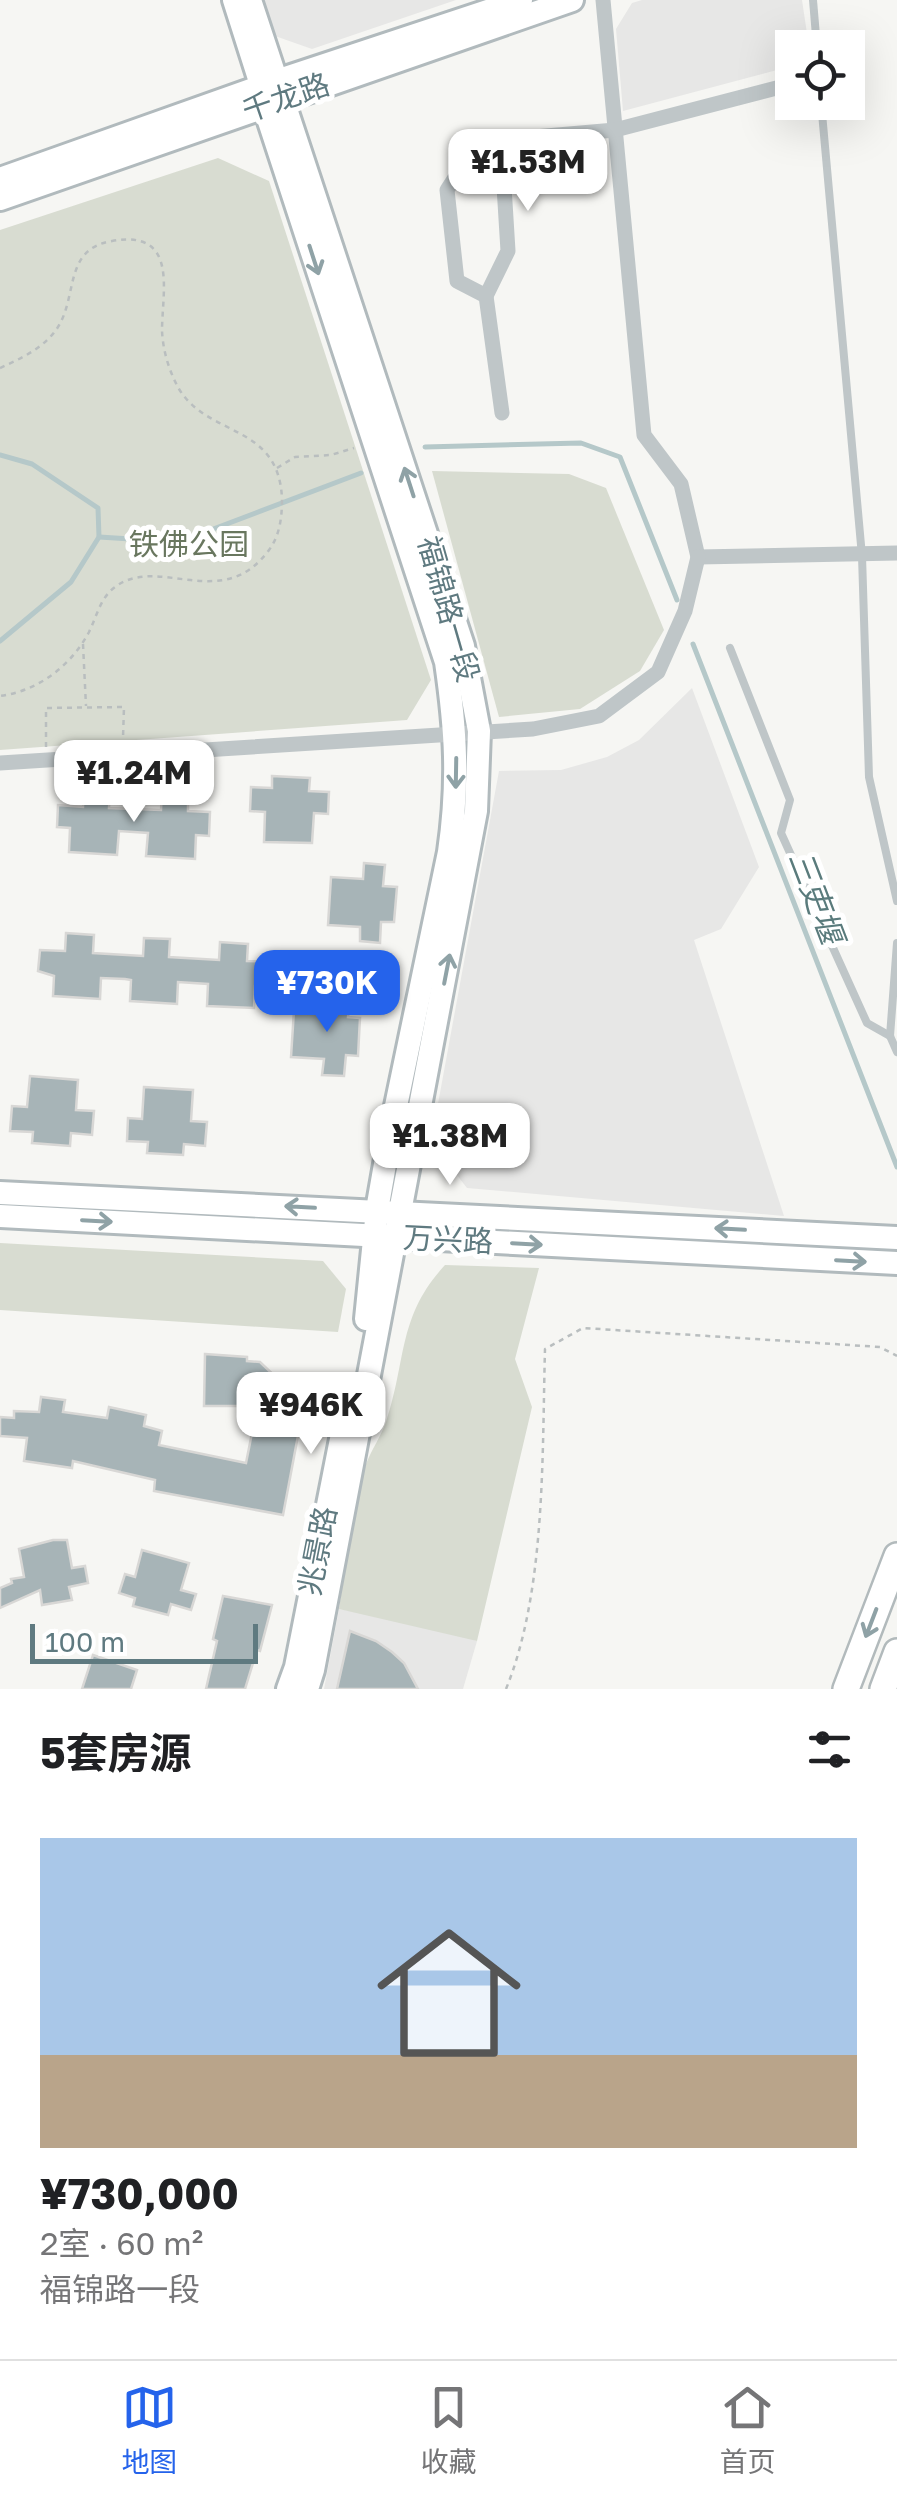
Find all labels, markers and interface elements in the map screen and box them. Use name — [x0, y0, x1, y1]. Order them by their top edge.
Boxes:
map controls — [775, 30, 865, 120]
button: locate — [775, 30, 865, 120]
street label: 千龙路 — [237, 65, 334, 129]
pin: ¥1.53M — [447, 129, 609, 214]
text: ¥1.53M — [470, 142, 586, 180]
one-way arrow — [307, 244, 325, 275]
one-way arrow — [399, 467, 417, 498]
park label: 铁佛公园 — [129, 526, 249, 562]
street label: 福锦路一段 — [411, 532, 487, 686]
pin: ¥1.24M — [53, 740, 215, 825]
text: ¥1.24M — [76, 753, 192, 791]
one-way arrow — [446, 757, 465, 789]
water label: 三吏堰 — [782, 845, 854, 953]
pin: ¥730K — [257, 950, 397, 1035]
one-way arrow — [438, 953, 457, 986]
text: ¥730K — [276, 963, 378, 1001]
pin: ¥1.38M — [369, 1103, 531, 1188]
text: ¥1.38M — [392, 1116, 508, 1154]
one-way arrow — [285, 1197, 317, 1216]
one-way arrow — [81, 1212, 113, 1231]
street label: 万兴路 — [402, 1219, 494, 1259]
one-way arrow — [714, 1219, 746, 1238]
one-way arrow — [510, 1235, 542, 1254]
one-way arrow — [835, 1252, 867, 1271]
pin: ¥946K — [241, 1372, 381, 1457]
text: ¥946K — [259, 1385, 363, 1423]
street label: 兆景路 — [291, 1503, 343, 1598]
one-way arrow — [861, 1607, 879, 1637]
scale bar — [30, 1619, 258, 1664]
text: 100 m — [45, 1625, 125, 1658]
icon: filters — [802, 1722, 857, 1777]
text: 5套房源 — [40, 1727, 192, 1777]
icon: home — [359, 1903, 539, 2083]
text: ¥730,000 — [40, 2168, 239, 2218]
text: 2室 · 60 m² — [40, 2224, 203, 2262]
text: 福锦路一段 — [40, 2270, 200, 2308]
tab: 地图 — [121, 2380, 178, 2480]
tab: 收藏 — [420, 2380, 477, 2480]
tab: 首页 — [719, 2380, 776, 2480]

